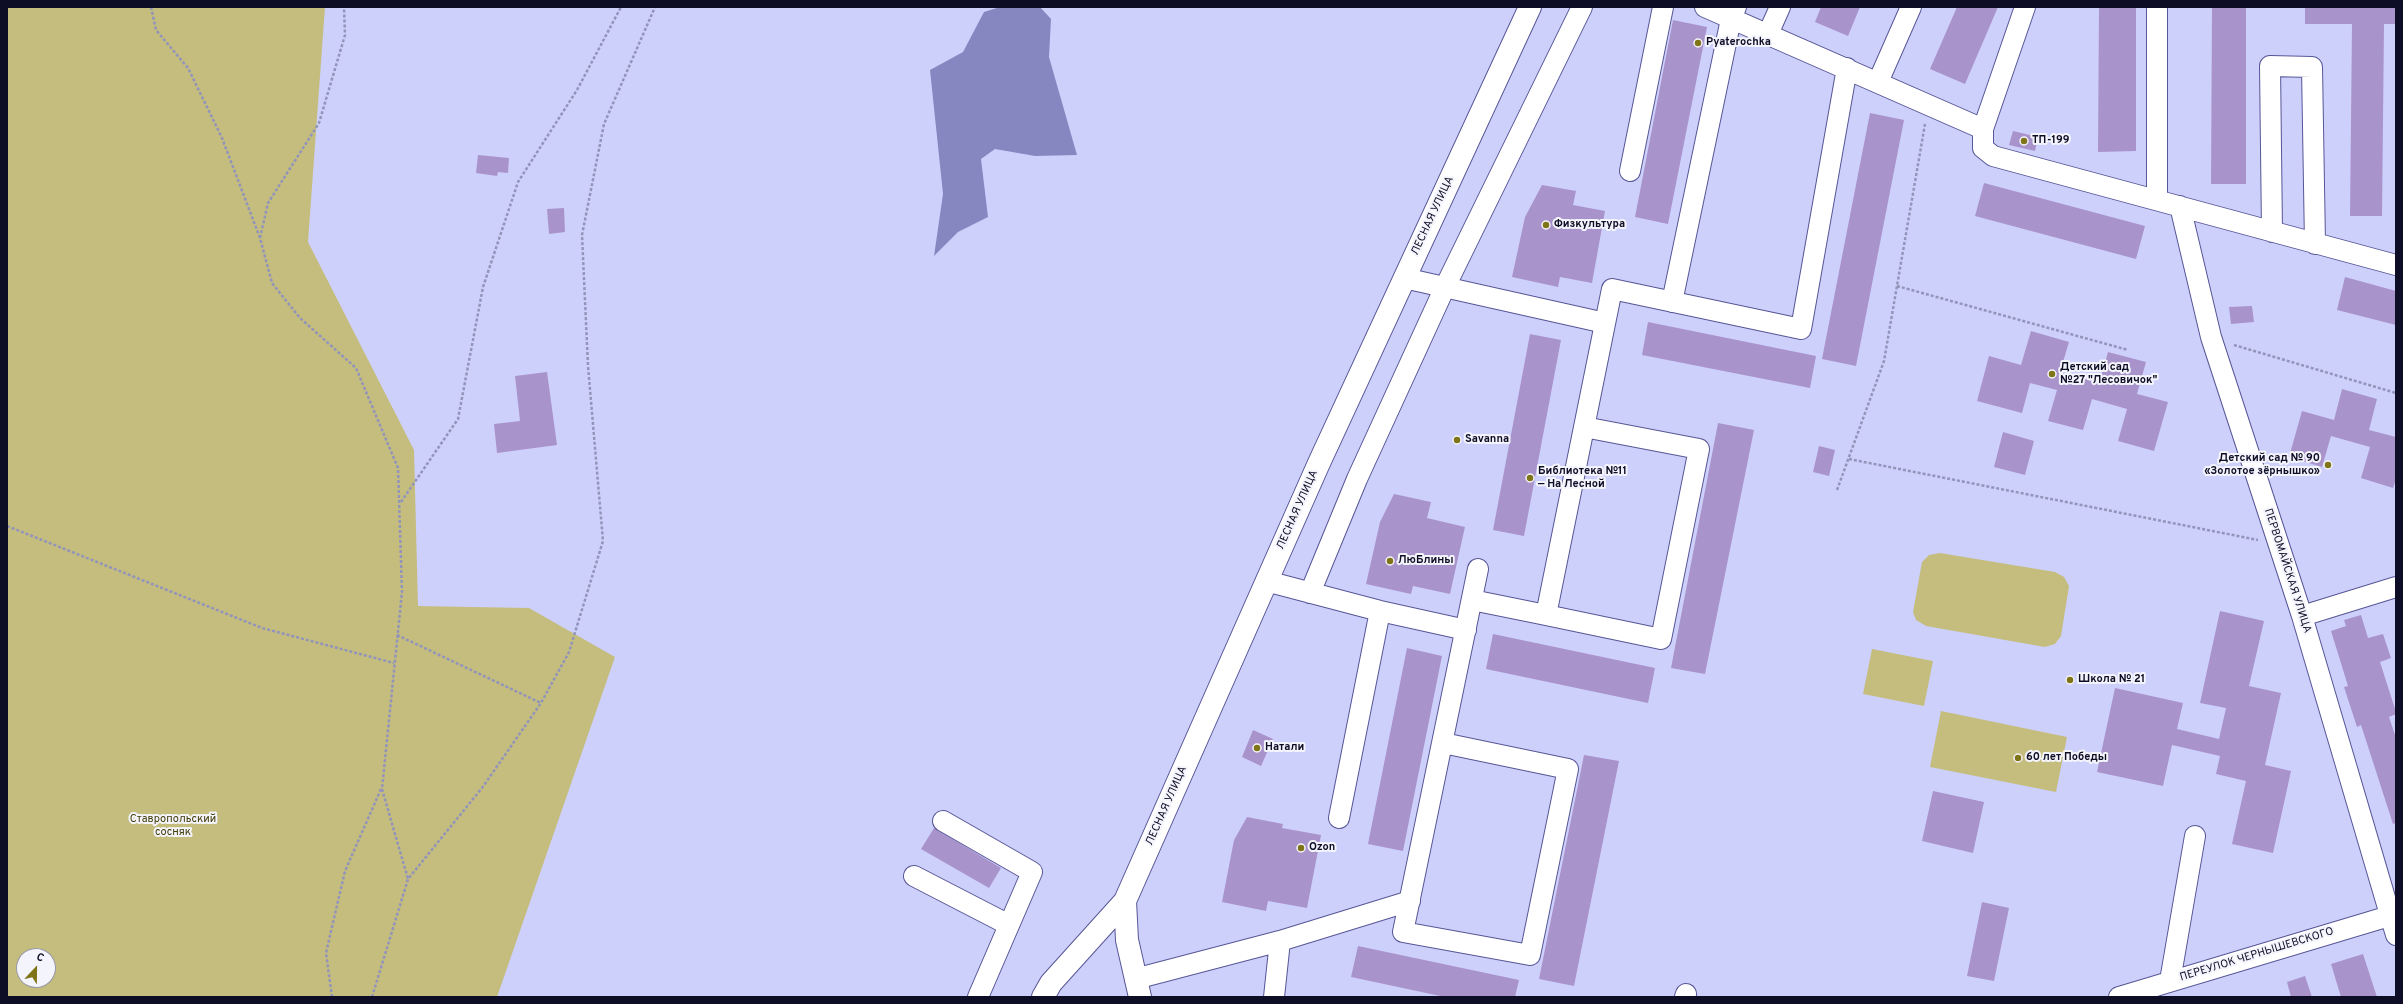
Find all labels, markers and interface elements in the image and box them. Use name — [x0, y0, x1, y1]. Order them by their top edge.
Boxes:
place label: Pyaterochka — [1706, 36, 1771, 50]
marker: Pyaterochka — [1693, 38, 1703, 48]
place label: ТП-199 — [2032, 134, 2069, 148]
marker: ТП-199 — [2019, 136, 2029, 146]
street label: ЛЕСНАЯ УЛИЦА — [1409, 174, 1457, 258]
place label: Физкультура — [1554, 218, 1625, 232]
marker: Физкультура — [1541, 220, 1551, 230]
place label: Детский сад №27 "Лесовичок" — [2060, 361, 2157, 387]
marker: Детский сад №27 "Лесовичок" — [2047, 369, 2057, 379]
place label: Savanna — [1465, 433, 1509, 447]
marker: Savanna — [1452, 435, 1462, 445]
place label: Детский сад № 90 «Золотое зёрнышко» — [2204, 452, 2320, 478]
marker: Детский сад № 90 «Золотое зёрнышко» — [2323, 460, 2333, 470]
place label: Библиотека №11 — На Лесной — [1538, 465, 1627, 491]
street label: ЛЕСНАЯ УЛИЦА — [1275, 468, 1321, 552]
marker: Библиотека №11 — На Лесной — [1525, 473, 1535, 483]
street label: ПЕРВОМАЙСКАЯ УЛИЦА — [2261, 507, 2313, 635]
place label: ЛюБлины — [1398, 554, 1454, 568]
marker: ЛюБлины — [1385, 556, 1395, 566]
place label: Школа № 21 — [2078, 673, 2145, 687]
marker: Школа № 21 — [2065, 675, 2075, 685]
place label: Натали — [1265, 741, 1304, 755]
marker: Натали — [1252, 743, 1262, 753]
place label: 60 лет Победы — [2026, 751, 2107, 765]
marker: 60 лет Победы — [2013, 753, 2023, 763]
street label: ЛЕСНАЯ УЛИЦА — [1144, 764, 1190, 848]
park label: Ставропольский сосняк — [130, 813, 216, 839]
place label: Ozon — [1309, 841, 1335, 855]
marker: Ozon — [1296, 843, 1306, 853]
street label: ПЕРЕУЛОК ЧЕРНЫШЕВСКОГО — [2179, 925, 2335, 985]
north arrow — [16, 948, 56, 988]
text: С — [34, 950, 46, 966]

